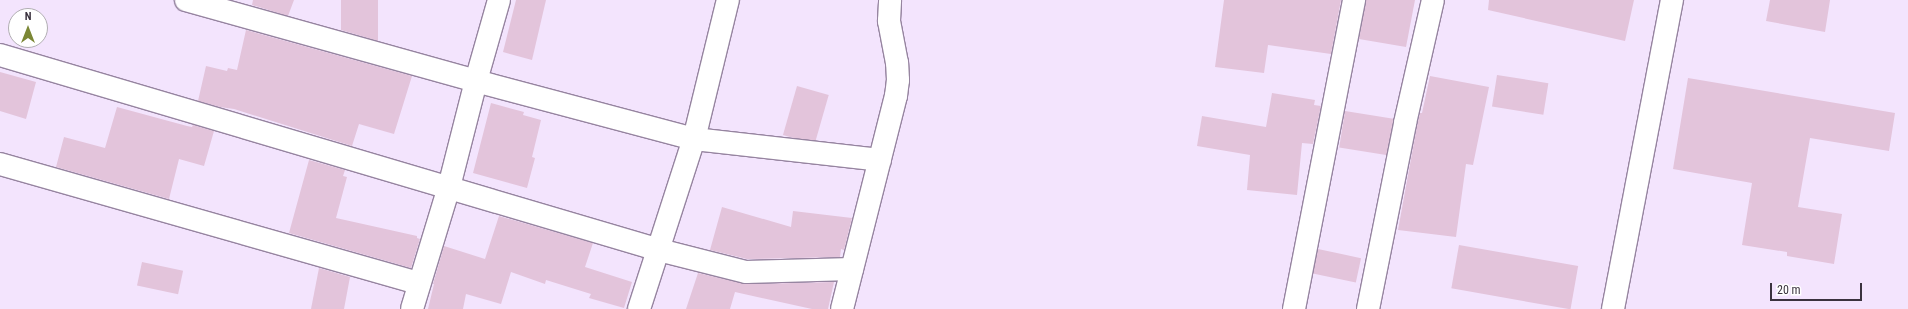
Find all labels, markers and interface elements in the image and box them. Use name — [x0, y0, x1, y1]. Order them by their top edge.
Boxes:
north arrow — [8, 8, 48, 48]
text: N — [25, 10, 31, 23]
scale bar — [1772, 275, 1864, 301]
text: 20 m — [1777, 283, 1801, 297]

